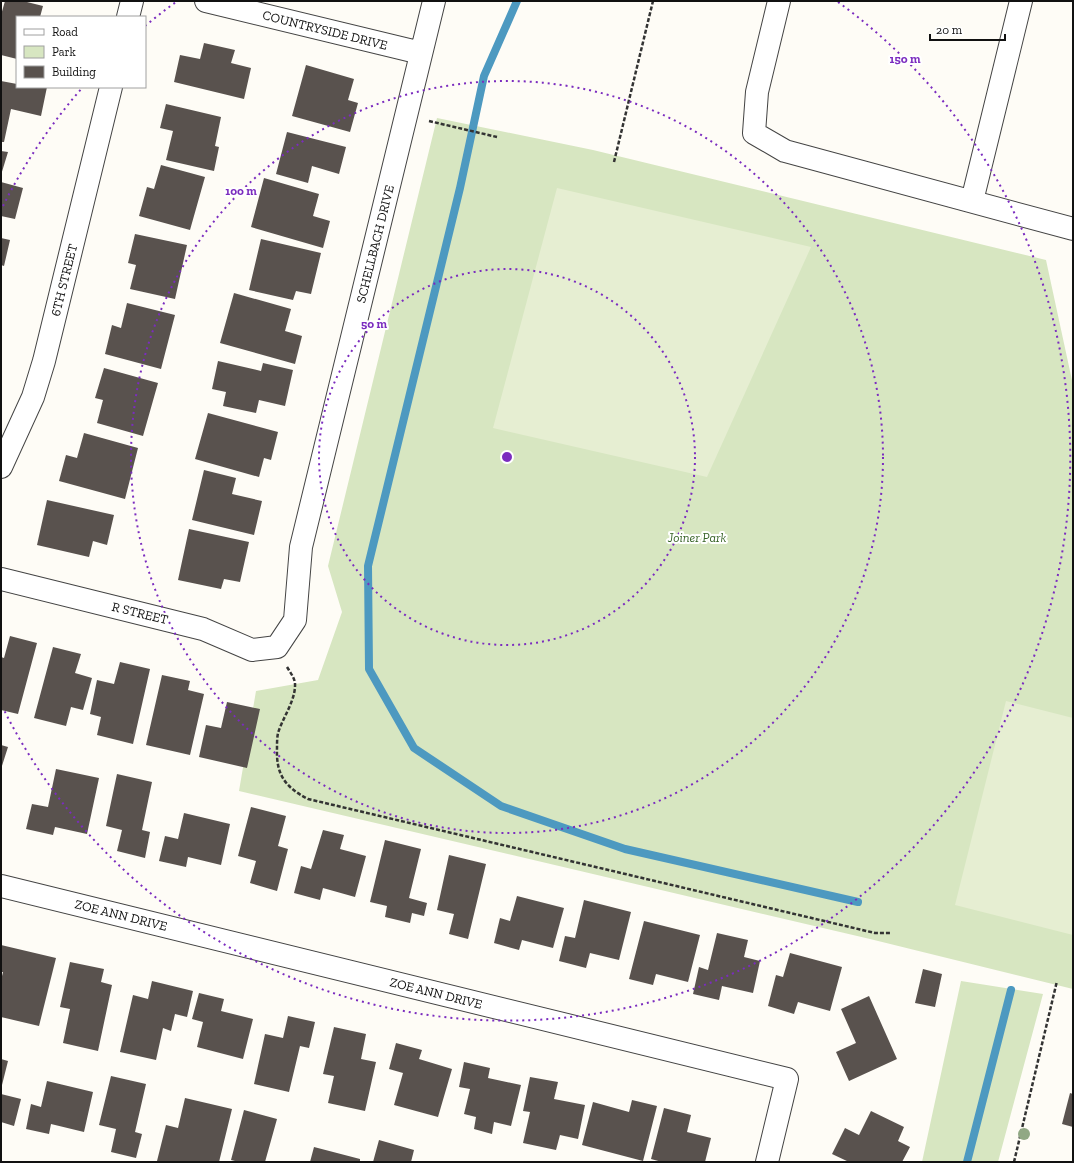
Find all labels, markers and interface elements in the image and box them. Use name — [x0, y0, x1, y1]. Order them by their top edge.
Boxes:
street label: COUNTRYSIDE DRIVE — [261, 7, 389, 53]
legend — [16, 16, 146, 88]
scale bar — [930, 16, 1005, 42]
text: 20 m — [936, 23, 963, 37]
text: Road — [52, 25, 78, 39]
text: Park — [52, 45, 77, 59]
text: 150 m — [890, 52, 921, 66]
text: Building — [52, 65, 96, 79]
street label: SCHELLBACH DRIVE — [353, 183, 397, 305]
text: 100 m — [225, 184, 257, 198]
street label: 6TH STREET — [48, 242, 80, 318]
text: 50 m — [361, 317, 387, 331]
centre of rings — [500, 450, 514, 464]
park label: Joiner Park — [667, 530, 726, 545]
street label: R STREET — [110, 599, 170, 627]
street label: ZOE ANN DRIVE — [73, 896, 169, 934]
street label: ZOE ANN DRIVE — [388, 974, 484, 1012]

